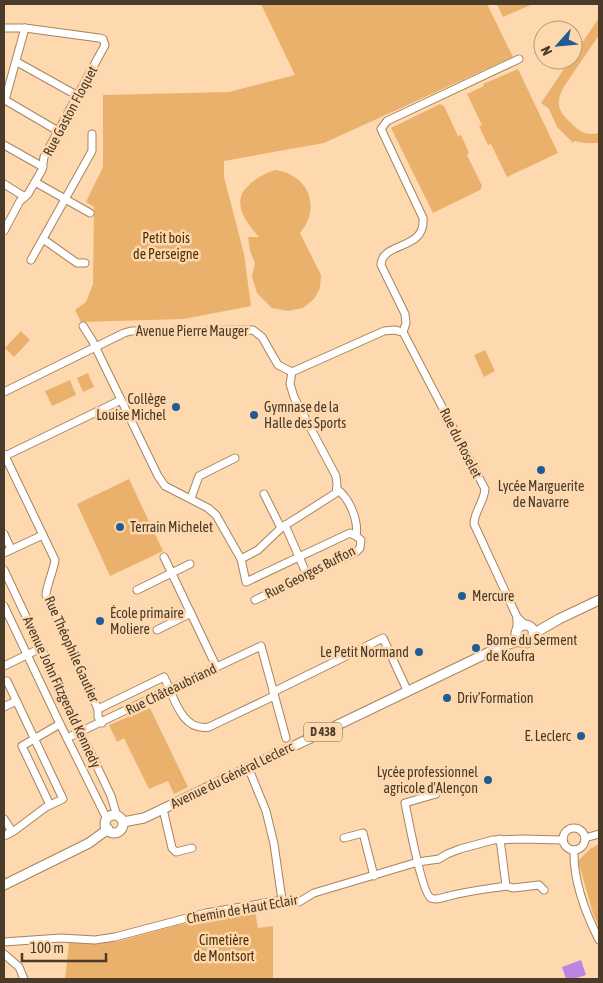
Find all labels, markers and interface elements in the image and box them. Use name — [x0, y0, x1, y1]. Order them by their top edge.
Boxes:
north arrow — [533, 20, 583, 70]
text: N — [537, 44, 555, 58]
street label: Rue Gaston Floquet — [40, 63, 100, 159]
park label: Petit bois de Perseigne — [133, 230, 199, 262]
street label: Avenue Pierre Mauger — [136, 323, 249, 339]
place label: Collège Louise Michel — [96, 391, 166, 423]
place label: Gymnase de la Halle des Sports — [264, 399, 346, 431]
marker: Collège Louise Michel — [170, 401, 182, 413]
street label: Rue du Roselet — [437, 405, 485, 481]
marker: Gymnase de la Halle des Sports — [248, 409, 260, 421]
marker: Lycée Marguerite de Navarre — [535, 464, 547, 476]
place label: Lycée Marguerite de Navarre — [498, 478, 584, 510]
place label: Terrain Michelet — [130, 519, 213, 535]
marker: Terrain Michelet — [114, 521, 126, 533]
street label: Rue Georges Buffon — [262, 542, 358, 602]
place label: Mercure — [472, 588, 514, 604]
marker: Mercure — [456, 590, 468, 602]
street label: Rue Théophile Gautier — [41, 593, 103, 705]
place label: École primaire Moliere — [110, 605, 184, 637]
street label: Avenue John Fitzgerald Kennedy — [20, 614, 104, 770]
marker: École primaire Moliere — [94, 615, 106, 627]
place label: Borne du Serment de Koufra — [486, 632, 577, 664]
marker: Borne du Serment de Koufra — [470, 642, 482, 654]
place label: Le Petit Normand — [320, 644, 409, 660]
marker: Le Petit Normand — [413, 646, 425, 658]
street label: Rue Châteaubriand — [123, 660, 219, 718]
place label: Driv’Formation — [457, 690, 534, 706]
marker: Driv’Formation — [441, 692, 453, 704]
road number: D 438 — [304, 722, 342, 742]
place label: E. Leclerc — [525, 728, 572, 744]
marker: E. Leclerc — [575, 730, 587, 742]
street label: Avenue du Général Leclerc — [168, 738, 297, 812]
place label: Lycée professionnel agricole d'Alençon — [377, 764, 478, 796]
marker: Lycée professionnel agricole d'Alençon — [482, 774, 494, 786]
street label: Chemin de Haut Eclair — [185, 891, 300, 927]
scale bar — [22, 930, 106, 962]
park label: Cimetière de Montsort — [193, 932, 255, 964]
text: 100 m — [30, 939, 64, 956]

